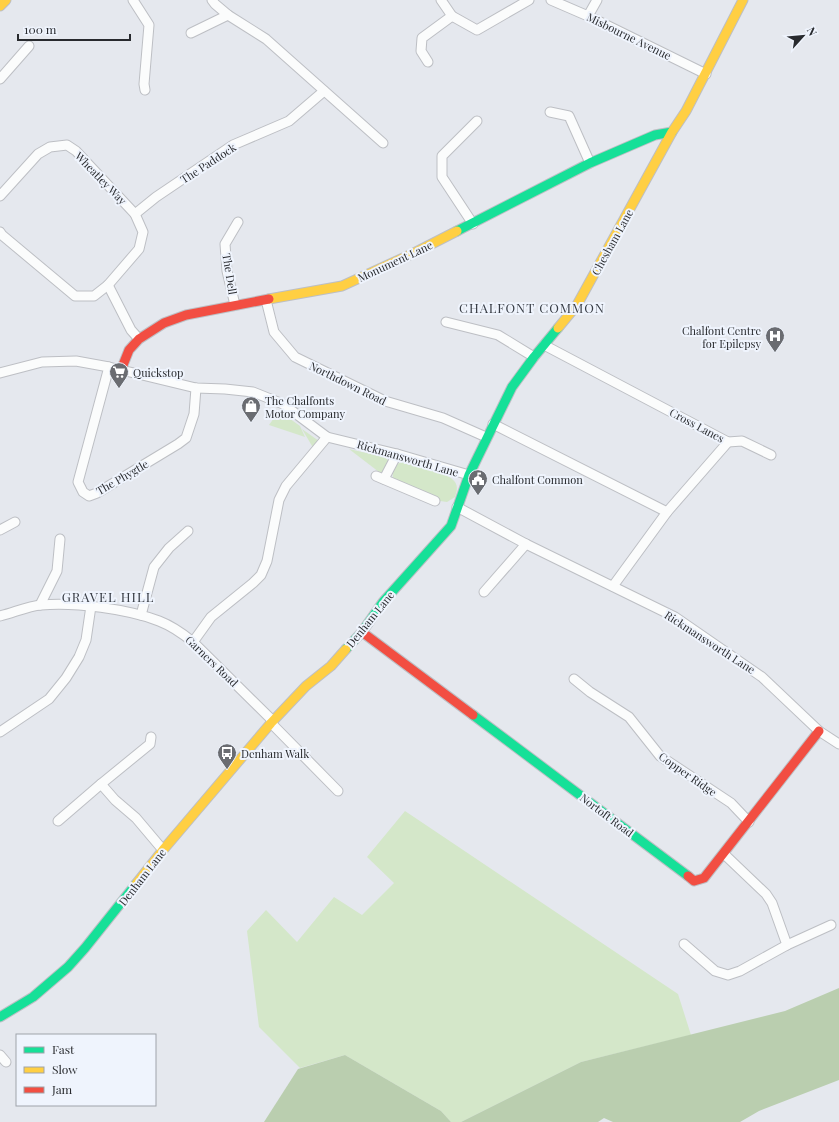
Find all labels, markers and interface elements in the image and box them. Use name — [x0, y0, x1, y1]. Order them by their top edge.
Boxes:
street label: Misbourne Avenue — [584, 9, 674, 63]
scale bar — [18, 16, 130, 42]
north arrow — [783, 16, 823, 56]
text: 100 m — [24, 21, 57, 37]
text: N — [804, 24, 821, 38]
street label: The Paddock — [177, 139, 239, 187]
street label: Wheatley Way — [71, 148, 130, 208]
street label: Chesham Lane — [588, 206, 636, 278]
street label: Monument Lane — [355, 237, 435, 285]
street label: The Dell — [219, 252, 241, 296]
district label: CHALFONT COMMON — [459, 299, 605, 316]
place label: Chalfont Centre for Epilepsy — [682, 323, 761, 351]
hospital icon: Chalfont Centre for Epilepsy — [764, 325, 786, 353]
street label: Northdown Road — [307, 358, 390, 408]
supermarket icon: Quickstop — [108, 361, 130, 389]
place label: Quickstop — [133, 365, 183, 380]
place label: The Chalfonts Motor Company — [265, 393, 345, 421]
shop icon: The Chalfonts Motor Company — [240, 395, 262, 423]
street label: Cross Lanes — [667, 404, 727, 446]
street label: Rickmansworth Lane — [355, 436, 461, 480]
street label: The Phygtle — [93, 456, 151, 498]
public building icon: Chalfont Common — [467, 468, 489, 496]
place label: Chalfont Common — [492, 472, 583, 487]
street label: Denham Lane — [343, 587, 398, 650]
district label: GRAVEL HILL — [62, 588, 154, 605]
street label: Rickmansworth Lane — [662, 607, 758, 677]
street label: Garners Road — [182, 632, 242, 690]
bus stop icon: Denham Walk — [216, 742, 238, 770]
place label: Denham Walk — [241, 746, 309, 761]
street label: Copper Ridge — [656, 749, 720, 800]
street label: Nortoft Road — [577, 790, 637, 840]
street label: Denham Lane — [115, 845, 169, 909]
legend — [16, 1034, 156, 1106]
text: Fast — [52, 1041, 75, 1057]
text: Slow — [52, 1061, 78, 1077]
text: Jam — [51, 1081, 73, 1097]

